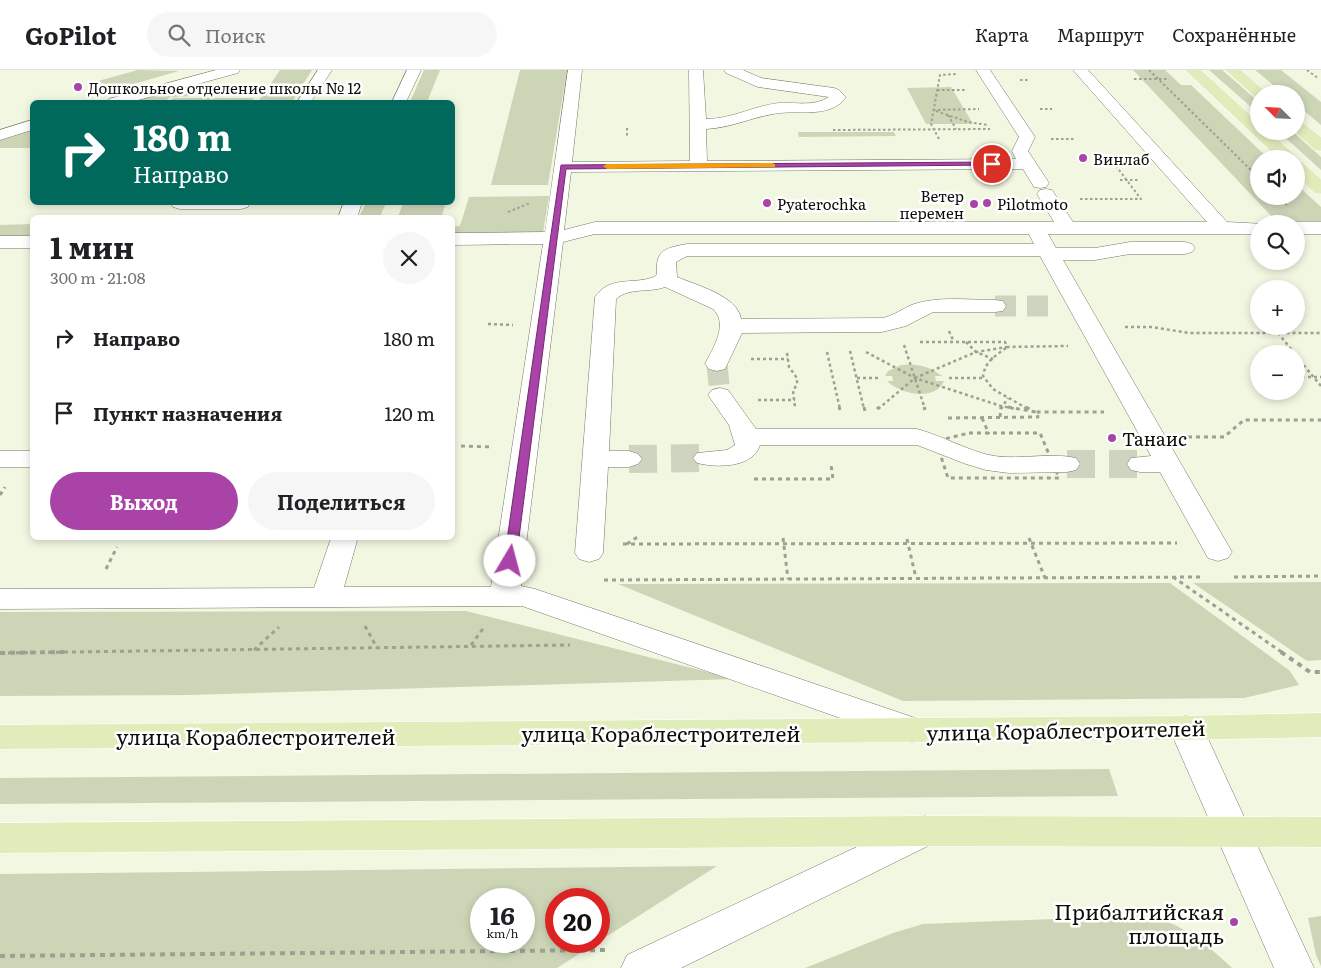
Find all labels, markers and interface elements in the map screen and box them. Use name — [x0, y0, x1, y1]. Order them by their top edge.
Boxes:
search box — [147, 12, 497, 57]
text: GoPilot — [25, 17, 117, 52]
icon: search — [165, 21, 193, 49]
text: Поиск — [205, 21, 265, 49]
text: Карта — [975, 21, 1029, 48]
text: Маршрут — [1057, 21, 1144, 48]
text: Сохранённые — [1172, 21, 1296, 48]
place label: Дошкольное отделение школы № 12 — [88, 76, 362, 99]
marker: Дошкольное отделение школы № 12 — [72, 81, 84, 93]
north arrow — [1250, 85, 1305, 140]
map controls — [1250, 85, 1305, 400]
text: 180 m — [133, 110, 232, 162]
icon: right — [50, 120, 115, 185]
pin — [971, 143, 1013, 185]
place label: Винлаб — [1093, 147, 1150, 170]
icon: arrive — [978, 150, 1006, 178]
button: sound — [1250, 150, 1305, 205]
marker: Винлаб — [1077, 152, 1089, 164]
text: Направо — [133, 157, 229, 190]
place label: Ветер перемен — [900, 184, 964, 224]
place label: Pyaterochka — [777, 192, 867, 215]
place label: Pilotmoto — [997, 192, 1068, 215]
marker: Pyaterochka — [761, 197, 773, 209]
marker: Pilotmoto — [981, 197, 993, 209]
marker: Ветер перемен — [968, 198, 980, 210]
button: search — [1250, 215, 1305, 270]
text: 1 мин — [50, 224, 134, 268]
button: close — [383, 232, 435, 284]
text: 300 m · 21:08 — [50, 265, 146, 289]
button: + — [1250, 280, 1305, 335]
icon: right — [50, 324, 78, 352]
text: Направо — [93, 324, 180, 352]
text: 180 m — [384, 324, 435, 352]
button: − — [1250, 345, 1305, 400]
icon: arrive — [50, 399, 78, 427]
text: Пункт назначения — [93, 399, 282, 427]
text: 120 m — [384, 399, 435, 427]
place label: Танаис — [1122, 425, 1187, 452]
marker: Танаис — [1106, 432, 1118, 444]
button: Выход — [50, 472, 238, 530]
button: Поделиться — [248, 472, 435, 530]
position arrow — [483, 534, 535, 586]
street label: улица Кораблестроителей — [926, 711, 1206, 747]
street label: улица Кораблестроителей — [521, 717, 801, 748]
street label: улица Кораблестроителей — [116, 720, 396, 751]
speed limit sign: 20 — [545, 888, 610, 953]
place label: Прибалтийская площадь — [1054, 895, 1224, 950]
text: 16 — [490, 896, 515, 933]
marker: Прибалтийская площадь — [1228, 916, 1240, 928]
text: km/h — [487, 924, 518, 942]

